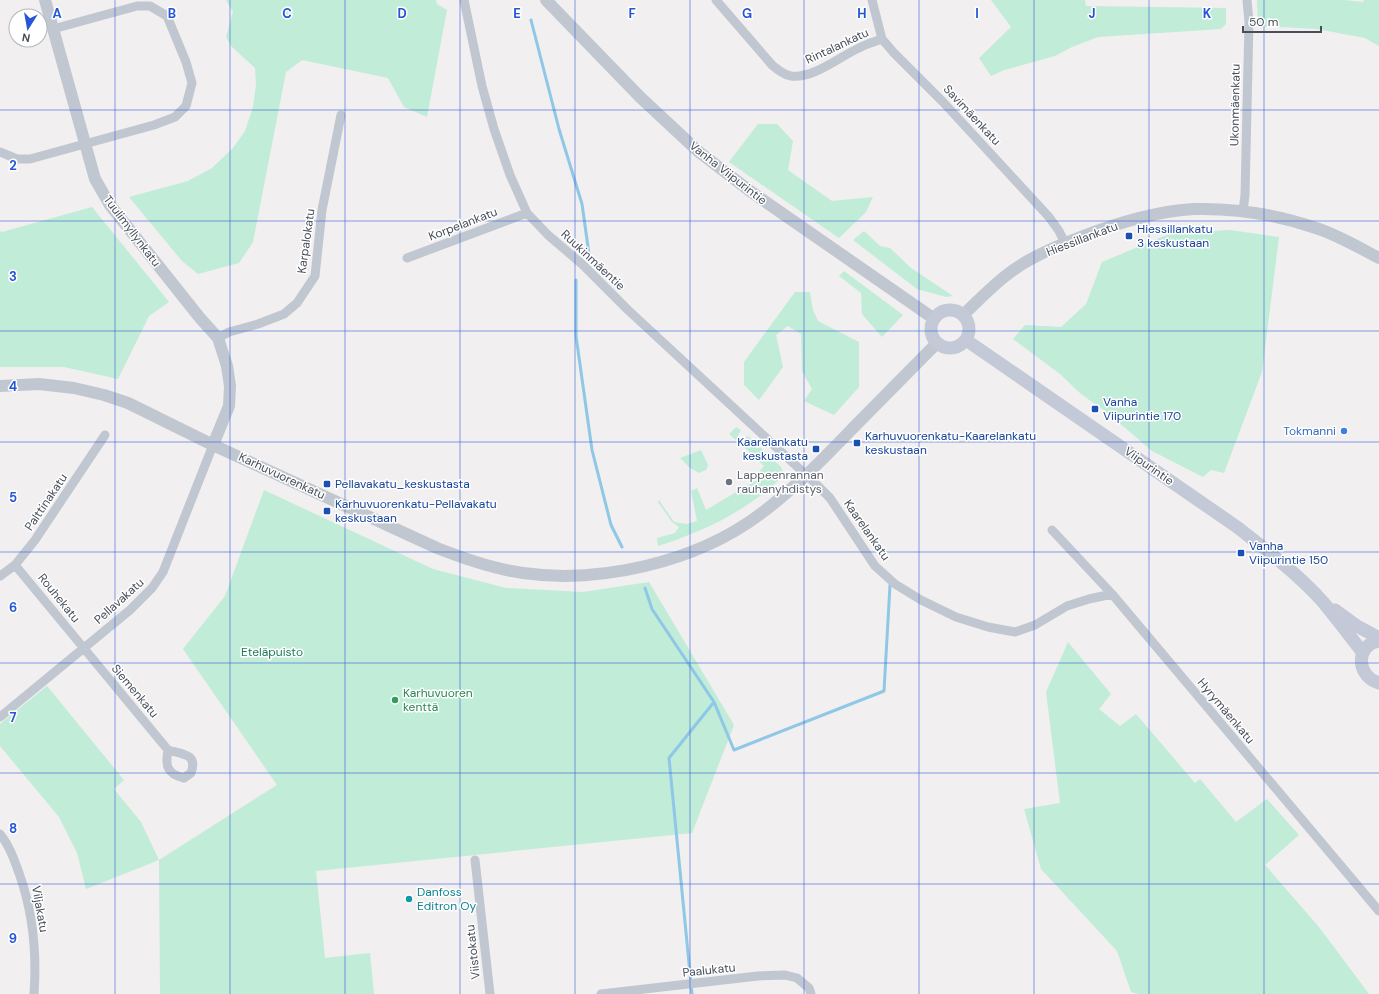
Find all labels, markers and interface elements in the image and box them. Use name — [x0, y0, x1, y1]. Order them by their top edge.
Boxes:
text: A — [52, 5, 62, 22]
text: B — [168, 5, 176, 22]
text: C — [282, 5, 292, 22]
text: D — [397, 5, 407, 22]
text: E — [513, 5, 521, 22]
text: F — [628, 5, 636, 22]
text: G — [742, 5, 752, 22]
text: H — [857, 5, 867, 22]
text: I — [975, 5, 979, 22]
text: J — [1088, 5, 1096, 22]
text: K — [1203, 5, 1212, 22]
north arrow — [8, 8, 48, 48]
scale bar — [1243, 8, 1321, 34]
text: 50 m — [1249, 14, 1278, 30]
street label: Rintalankatu — [803, 24, 871, 68]
text: N — [21, 30, 31, 45]
street label: Ukonmäenkatu — [1226, 64, 1244, 146]
street label: Savimäenkatu — [940, 81, 1004, 149]
street label: Vanha Viipurintie — [686, 138, 770, 208]
text: 2 — [9, 157, 17, 174]
street label: Tuulimyllynkatu — [100, 192, 164, 270]
street label: Korpelankatu — [426, 203, 500, 244]
street label: Karpalokatu — [294, 207, 318, 275]
street label: Hiessillankatu — [1044, 218, 1120, 260]
place label: Hiessillankatu 3 keskustaan — [1137, 221, 1213, 251]
street label: Ruukinmäentie — [558, 226, 629, 294]
marker: Hiessillankatu 3 keskustaan — [1124, 231, 1134, 241]
text: 3 — [9, 268, 17, 285]
text: 4 — [9, 378, 17, 395]
place label: Vanha Viipurintie 170 — [1103, 394, 1181, 424]
marker: Vanha Viipurintie 170 — [1090, 404, 1100, 414]
place label: Tokmanni — [1283, 423, 1336, 439]
marker: Tokmanni — [1339, 426, 1349, 436]
place label: Karhuvuorenkatu-Kaarelankatu keskustaan — [865, 428, 1036, 458]
place label: Kaarelankatu keskustasta — [737, 434, 808, 464]
marker: Karhuvuorenkatu-Kaarelankatu keskustaan — [852, 438, 862, 448]
street label: Viipurintie — [1121, 443, 1177, 489]
marker: Kaarelankatu keskustasta — [811, 444, 821, 454]
street label: Karhuvuorenkatu — [236, 449, 328, 503]
place label: Lappeenrannan rauhanyhdistys — [737, 467, 824, 497]
street label: Palttinakatu — [21, 470, 71, 534]
place label: Pellavakatu_keskustasta — [335, 476, 470, 492]
marker: Lappeenrannan rauhanyhdistys — [724, 477, 734, 487]
marker: Pellavakatu_keskustasta — [322, 479, 332, 489]
text: 5 — [9, 489, 17, 506]
place label: Karhuvuorenkatu-Pellavakatu keskustaan — [335, 496, 497, 526]
street label: Kaarelankatu — [840, 496, 894, 564]
marker: Karhuvuorenkatu-Pellavakatu keskustaan — [322, 506, 332, 516]
place label: Vanha Viipurintie 150 — [1249, 538, 1328, 568]
marker: Vanha Viipurintie 150 — [1236, 548, 1246, 558]
street label: Rouhekatu — [34, 570, 84, 626]
street label: Pellavakatu — [91, 574, 147, 628]
text: 6 — [9, 599, 17, 616]
park label: Eteläpuisto — [241, 644, 303, 660]
street label: Siemenkatu — [108, 661, 162, 721]
street label: Hyrymäenkatu — [1194, 675, 1258, 747]
place label: Karhuvuoren kenttä — [403, 685, 473, 715]
marker: Karhuvuoren kenttä — [390, 695, 400, 705]
text: 7 — [10, 709, 17, 726]
text: 8 — [9, 820, 17, 837]
street label: Viljakatu — [28, 884, 52, 934]
place label: Danfoss Editron Oy — [417, 884, 477, 914]
marker: Danfoss Editron Oy — [404, 894, 414, 904]
street label: Viistokatu — [462, 924, 484, 980]
text: 9 — [9, 930, 17, 947]
street label: Paalukatu — [682, 959, 736, 981]

